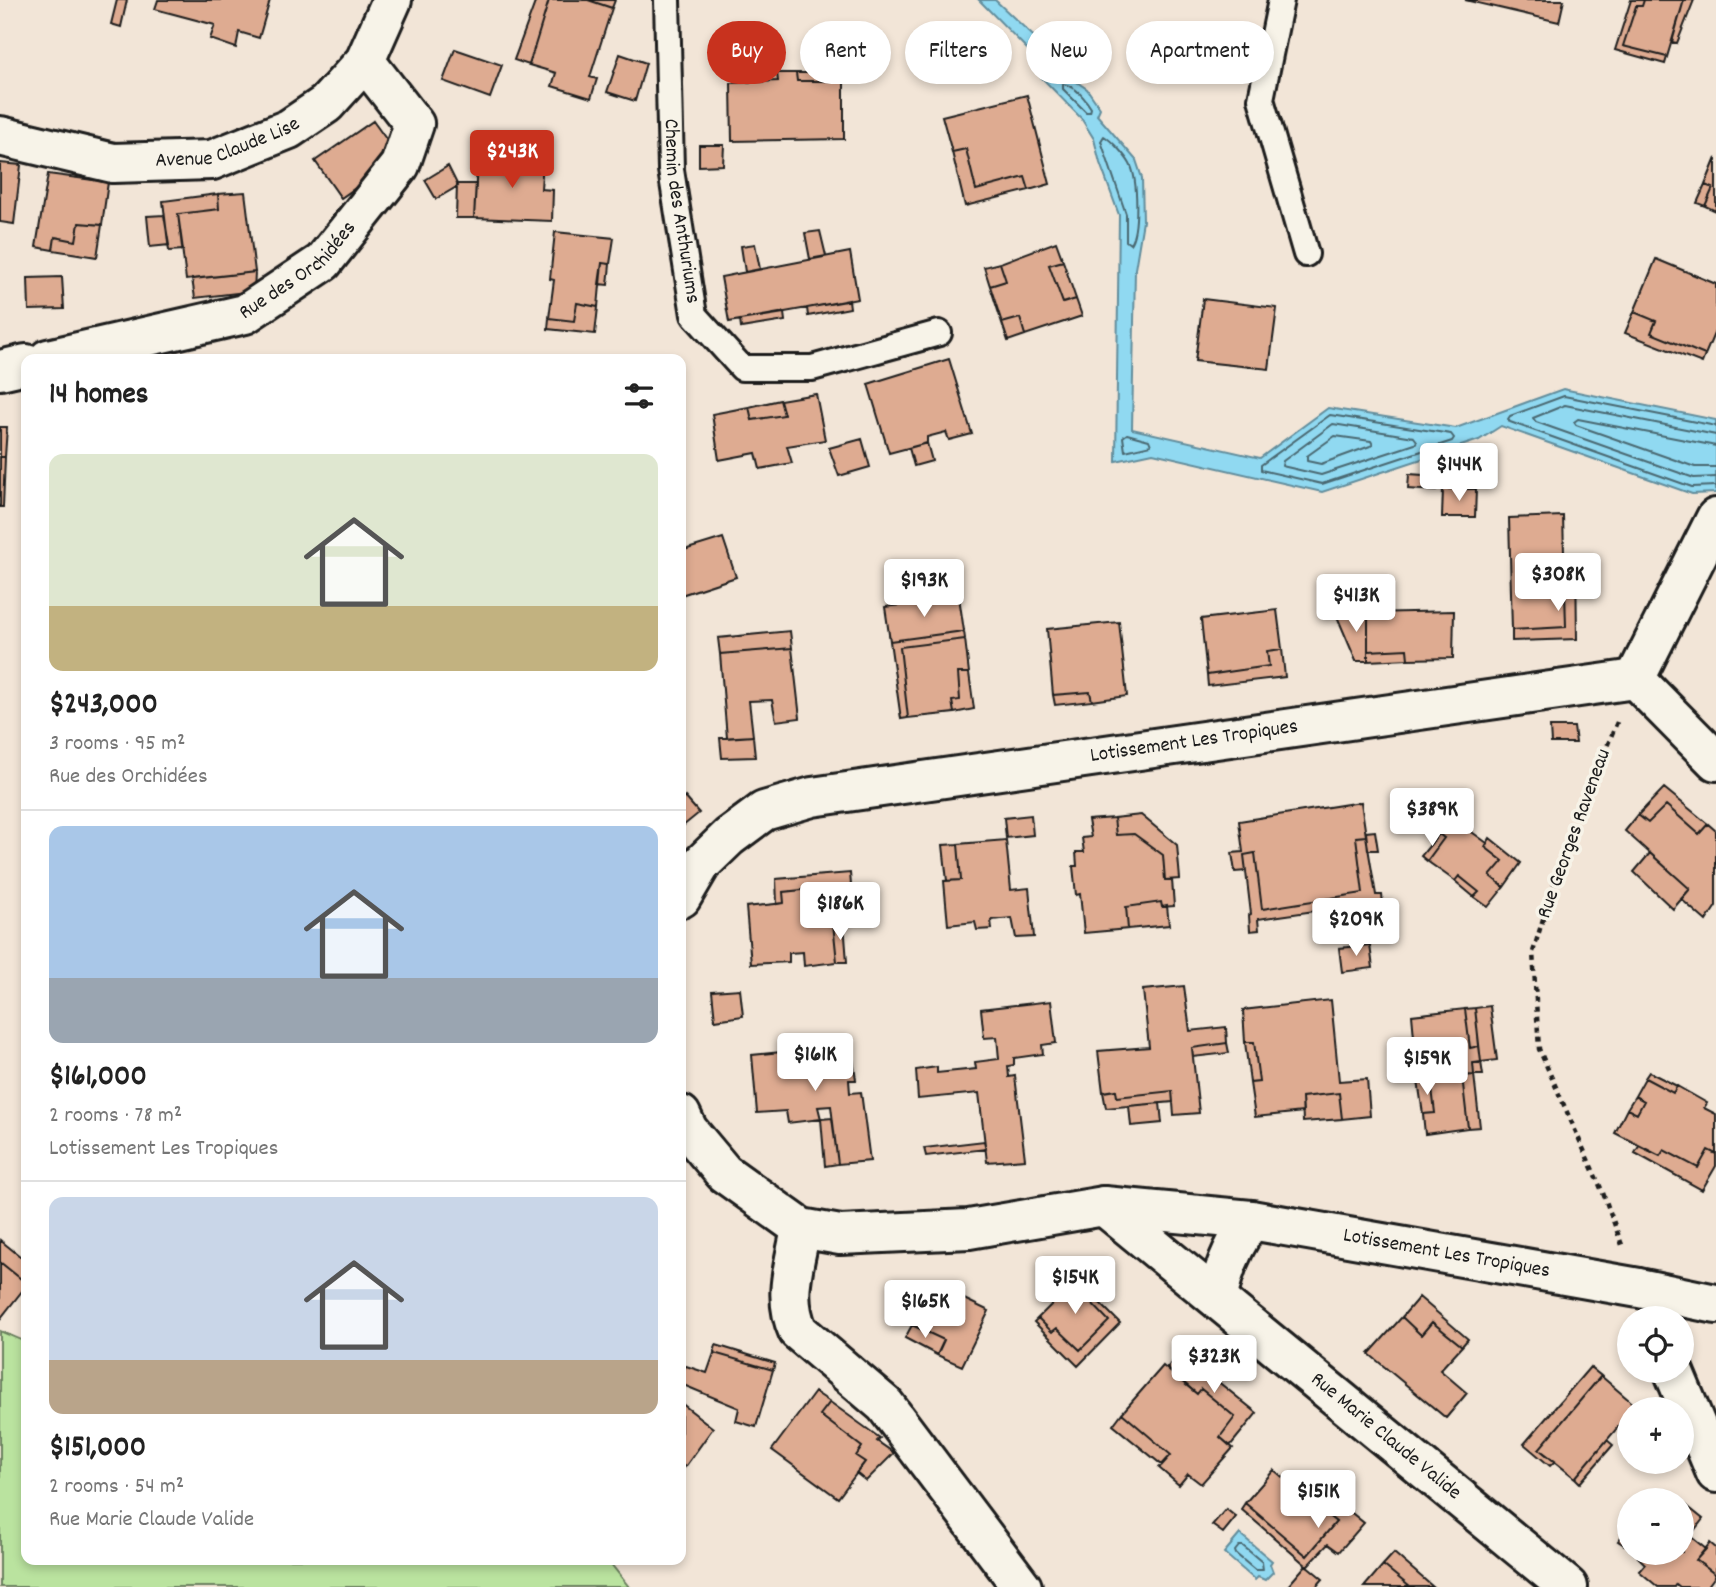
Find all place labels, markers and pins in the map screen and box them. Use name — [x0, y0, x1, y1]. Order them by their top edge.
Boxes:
pin: $243K — [463, 130, 561, 190]
pin: $144K — [1410, 444, 1508, 503]
pin: $308K — [1509, 554, 1607, 613]
pin: $193K — [875, 560, 973, 619]
pin: $413K — [1307, 574, 1405, 634]
pin: $389K — [1383, 788, 1481, 848]
pin: $186K — [791, 883, 889, 942]
pin: $209K — [1307, 898, 1405, 958]
pin: $161K — [766, 1034, 864, 1093]
pin: $159K — [1378, 1038, 1476, 1097]
pin: $154K — [1026, 1256, 1124, 1316]
pin: $165K — [876, 1280, 974, 1340]
pin: $323K — [1165, 1336, 1263, 1395]
pin: $151K — [1269, 1470, 1367, 1530]

